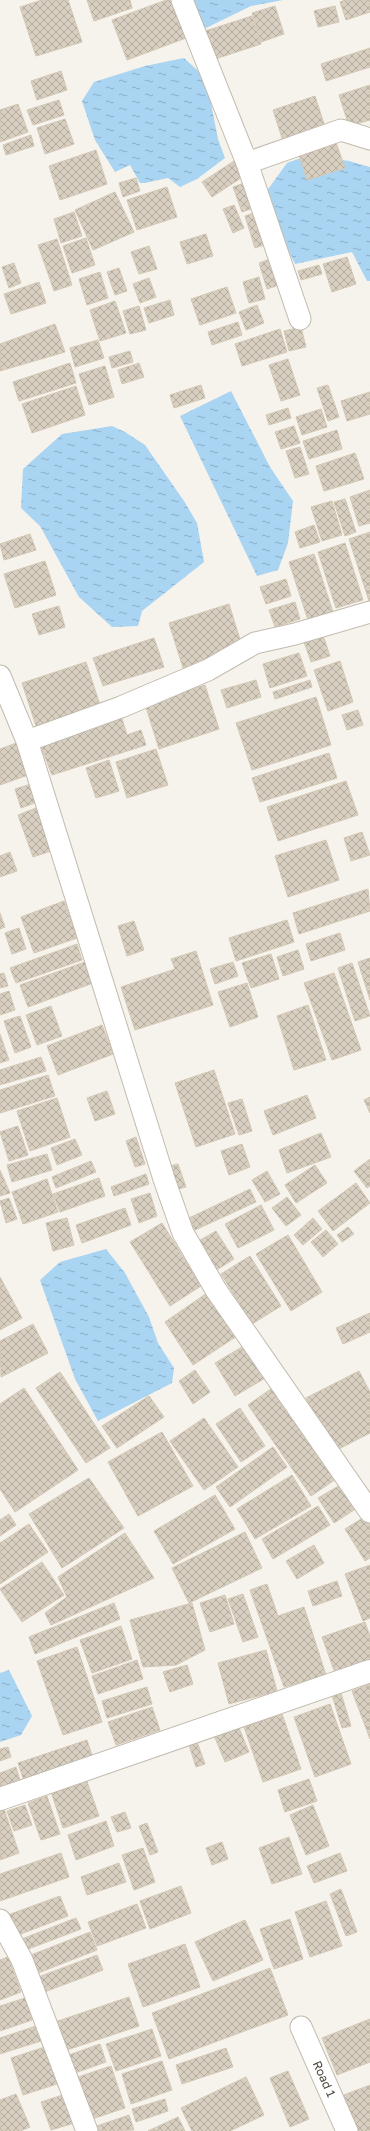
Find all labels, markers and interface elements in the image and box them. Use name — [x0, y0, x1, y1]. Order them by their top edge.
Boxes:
street label: Road 1 — [310, 2058, 339, 2099]

